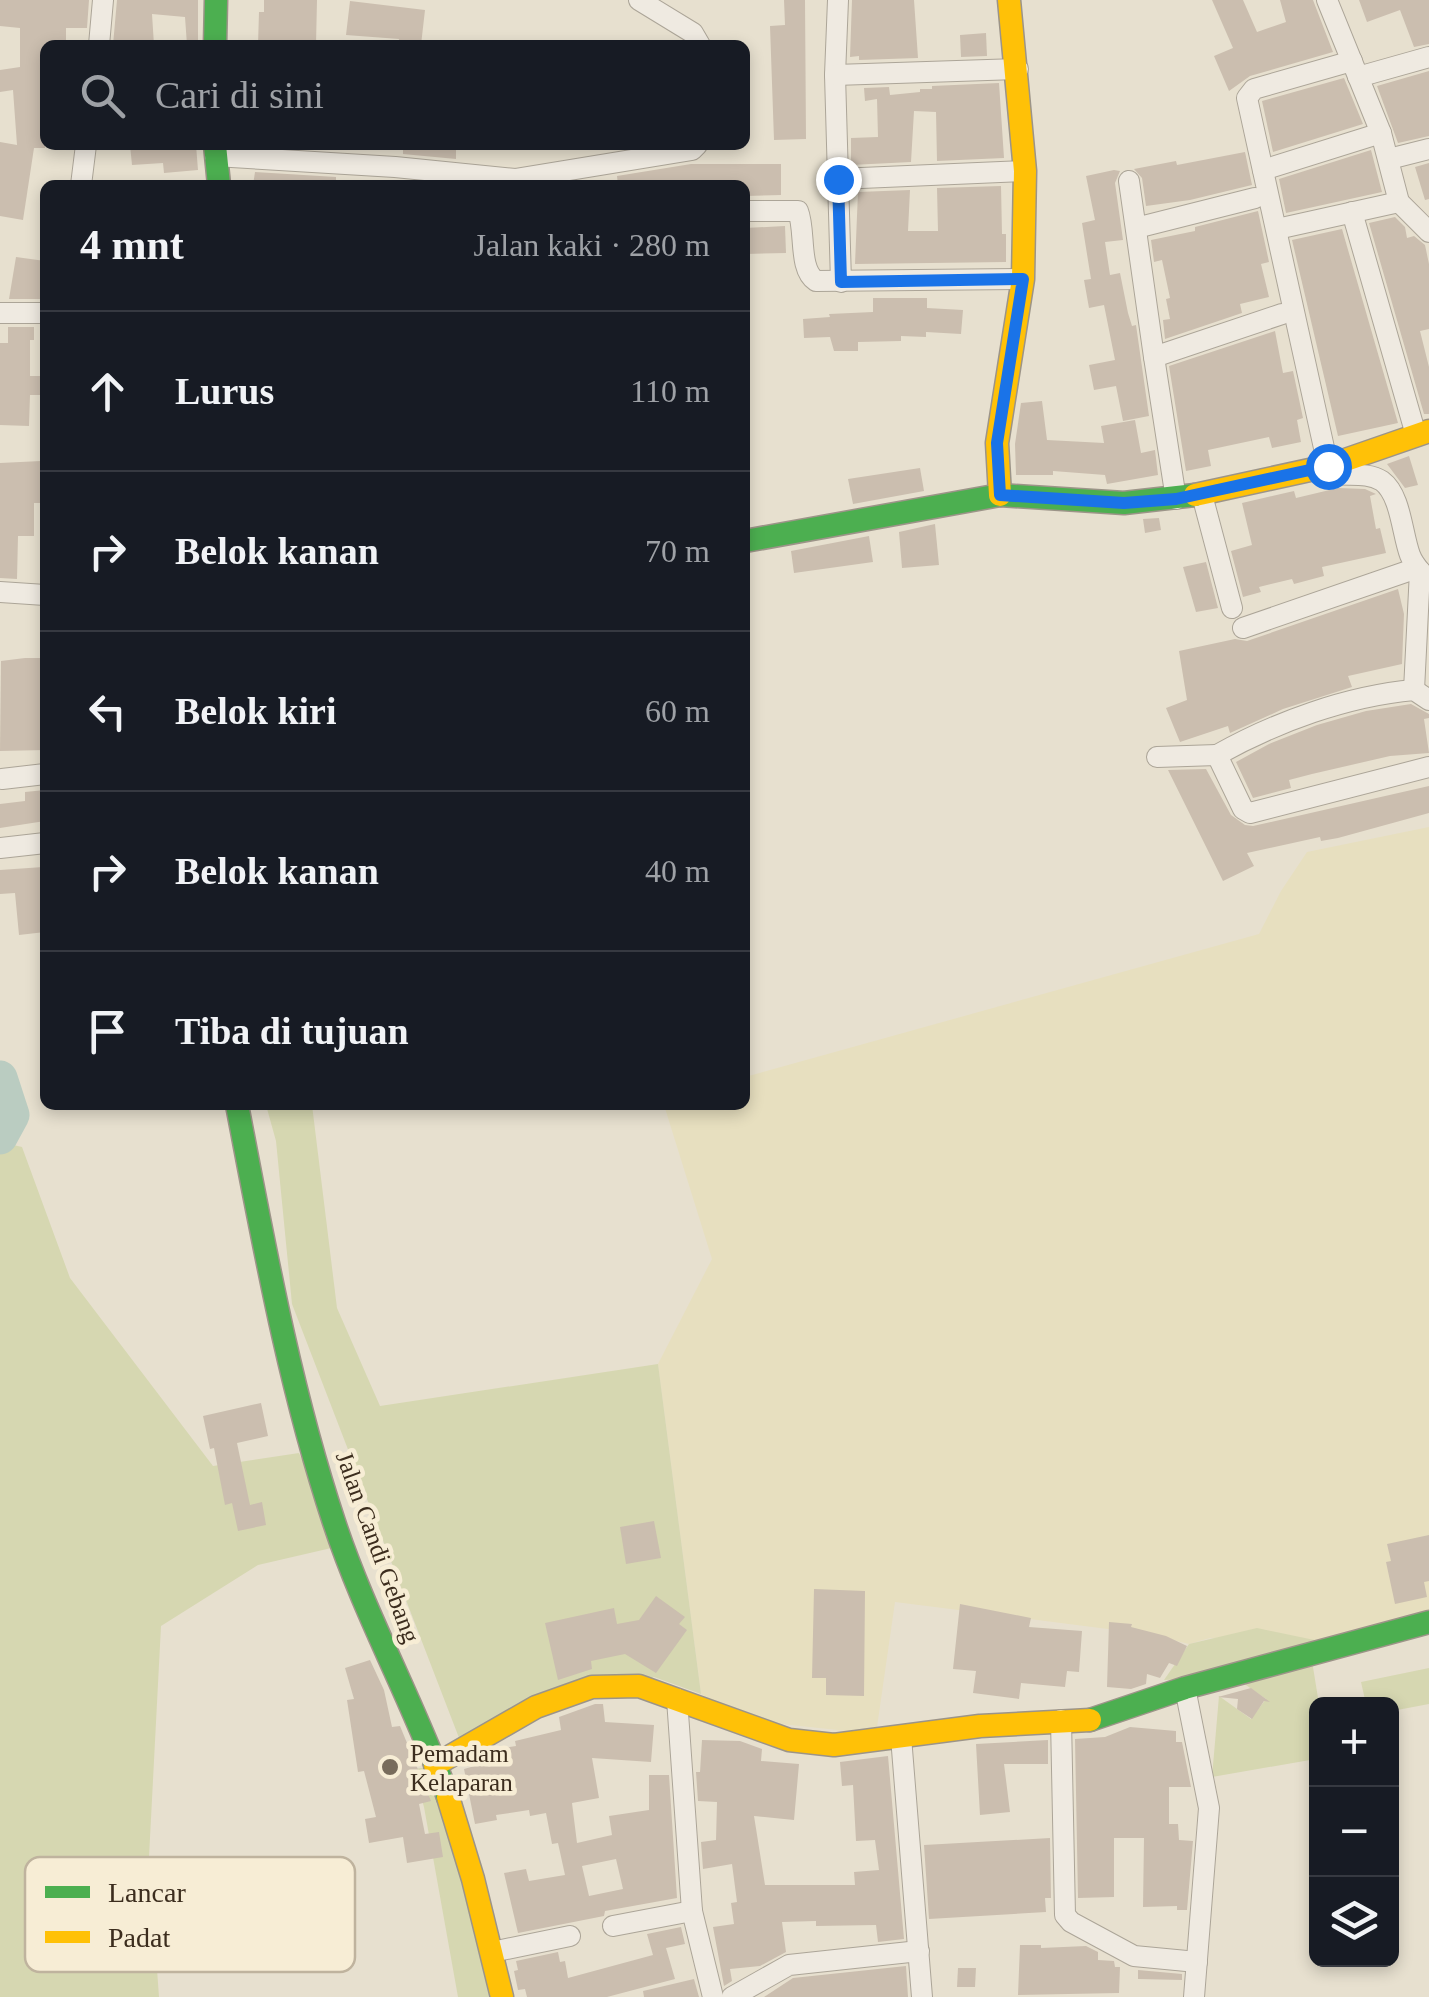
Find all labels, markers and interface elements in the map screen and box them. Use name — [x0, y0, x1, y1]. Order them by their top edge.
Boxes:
search box — [40, 40, 750, 150]
icon: search — [75, 68, 130, 123]
text: Cari di sini — [155, 74, 324, 116]
route end — [816, 157, 862, 203]
text: 4 mnt — [80, 222, 184, 268]
text: Jalan kaki · 280 m — [474, 227, 710, 263]
icon: ahead — [80, 364, 135, 419]
text: Lurus — [175, 370, 274, 412]
text: 110 m — [630, 373, 710, 409]
route start — [1306, 444, 1352, 490]
icon: right — [80, 524, 135, 579]
text: Belok kanan — [175, 530, 379, 572]
text: 70 m — [645, 533, 710, 569]
icon: left — [80, 684, 135, 739]
text: Belok kiri — [175, 690, 337, 732]
text: 60 m — [645, 693, 710, 729]
icon: right — [80, 844, 135, 899]
text: Belok kanan — [175, 850, 379, 892]
text: 40 m — [645, 853, 710, 889]
icon: arrive — [80, 1004, 135, 1059]
text: Tiba di tujuan — [175, 1010, 409, 1052]
street label: Jalan Candi Gebang — [331, 1448, 425, 1647]
map controls — [1309, 1697, 1399, 1967]
button: + — [1309, 1697, 1399, 1787]
place label: Pemadam Kelaparan — [410, 1740, 513, 1796]
marker: Pemadam Kelaparan — [379, 1756, 401, 1778]
button: − — [1309, 1787, 1399, 1877]
legend — [25, 1857, 355, 1972]
text: Lancar — [108, 1877, 186, 1908]
button: layers — [1309, 1877, 1399, 1967]
text: Padat — [108, 1922, 170, 1953]

